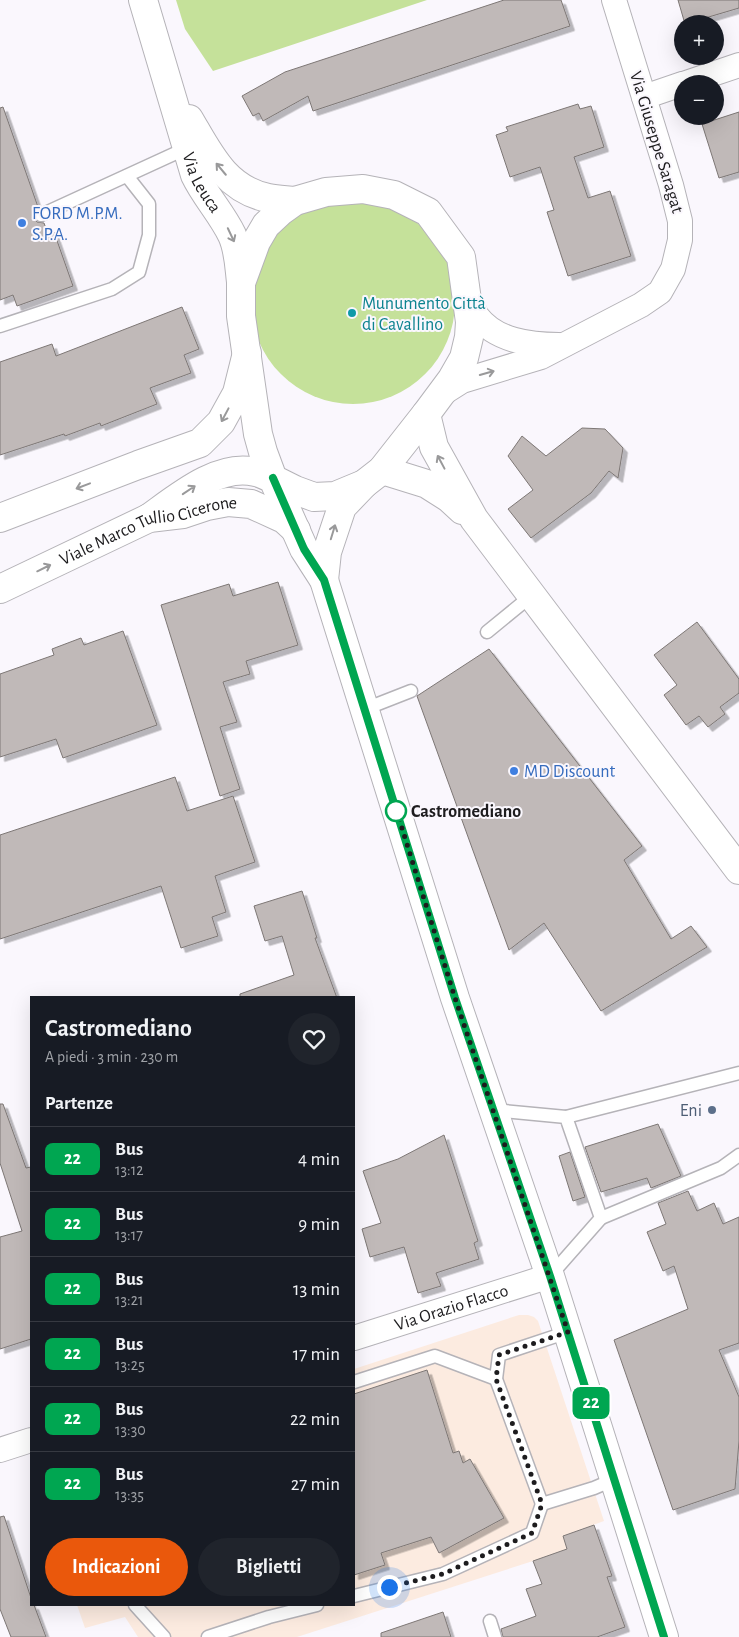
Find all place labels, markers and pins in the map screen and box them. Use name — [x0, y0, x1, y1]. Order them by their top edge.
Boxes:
place label: FORD M.P.M. S.P.A. — [32, 205, 123, 244]
marker: FORD M.P.M. S.P.A. — [16, 217, 28, 229]
place label: Munumento Città di Cavallino — [362, 295, 486, 334]
marker: Munumento Città di Cavallino — [346, 307, 358, 319]
place label: MD Discount — [524, 763, 615, 781]
marker: MD Discount — [508, 765, 520, 777]
marker: Castromediano — [385, 800, 407, 822]
place label: Castromediano — [411, 803, 521, 821]
place label: Eni — [680, 1102, 702, 1120]
marker: Eni — [706, 1104, 718, 1116]

